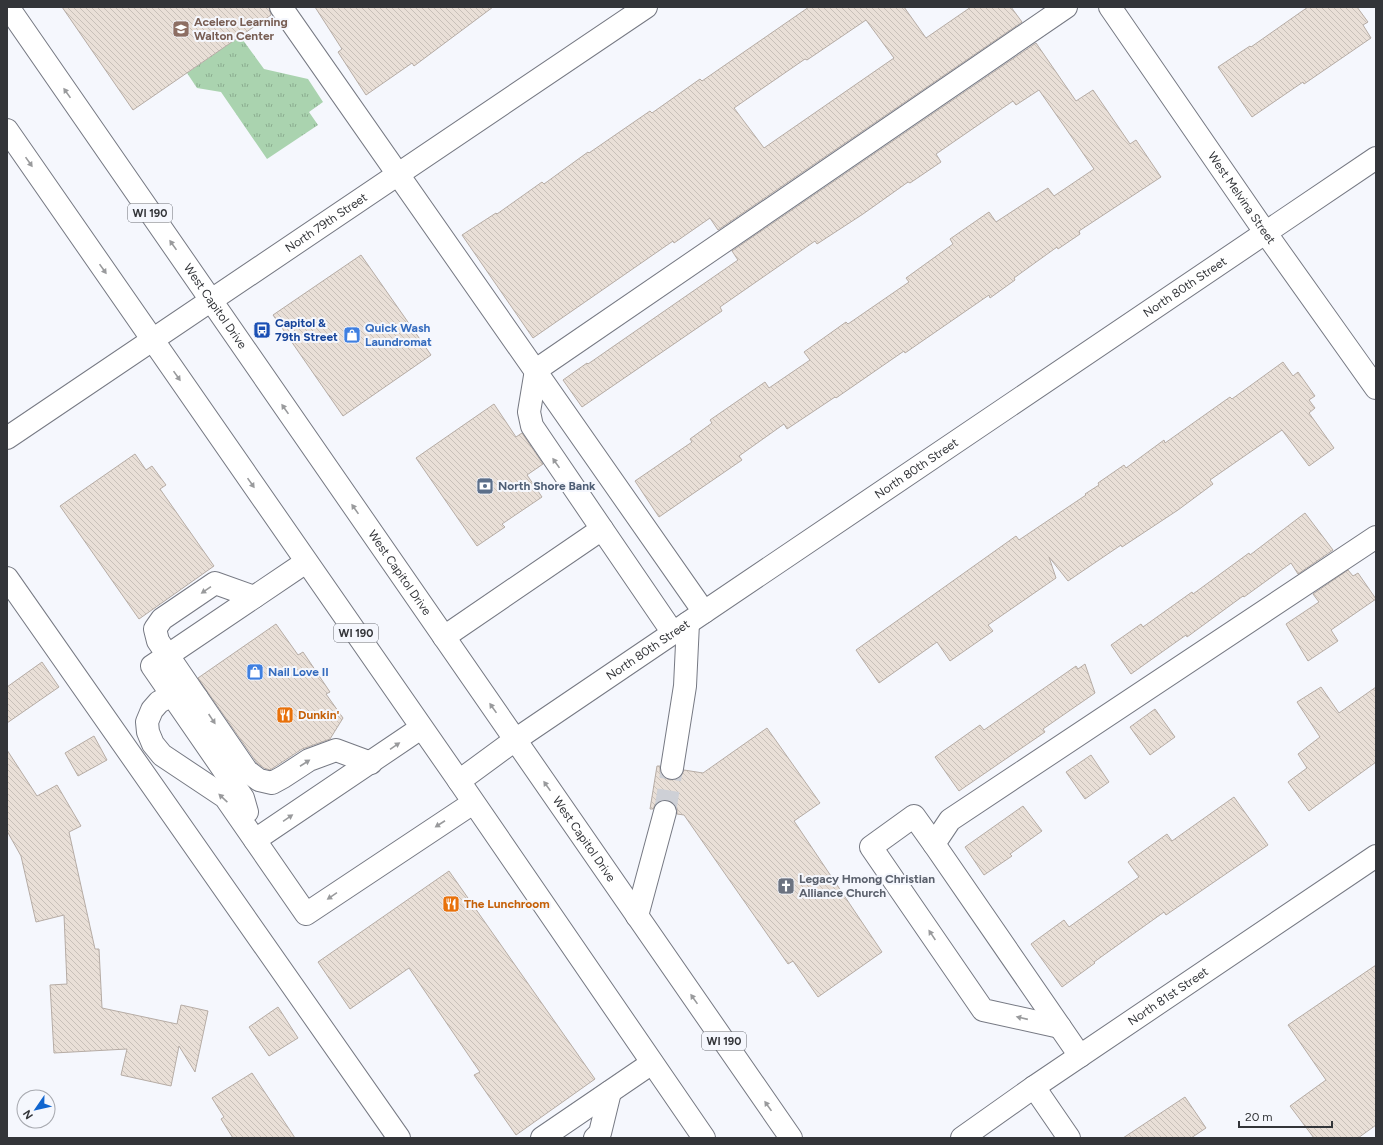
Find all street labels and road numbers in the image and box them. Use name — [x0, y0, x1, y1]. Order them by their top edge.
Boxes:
street label: West Melvina Street — [1205, 149, 1279, 247]
street label: North 79th Street — [283, 190, 370, 255]
road number: WI 190 — [128, 204, 172, 222]
street label: North 80th Street — [1141, 254, 1230, 320]
street label: West Capitol Drive — [181, 261, 250, 352]
street label: North 80th Street — [872, 435, 961, 502]
street label: West Capitol Drive — [365, 527, 434, 618]
street label: North 80th Street — [604, 617, 693, 683]
road number: WI 190 — [334, 624, 378, 642]
street label: West Capitol Drive — [550, 794, 619, 885]
street label: North 81st Street — [1125, 964, 1211, 1028]
road number: WI 190 — [702, 1032, 746, 1050]

